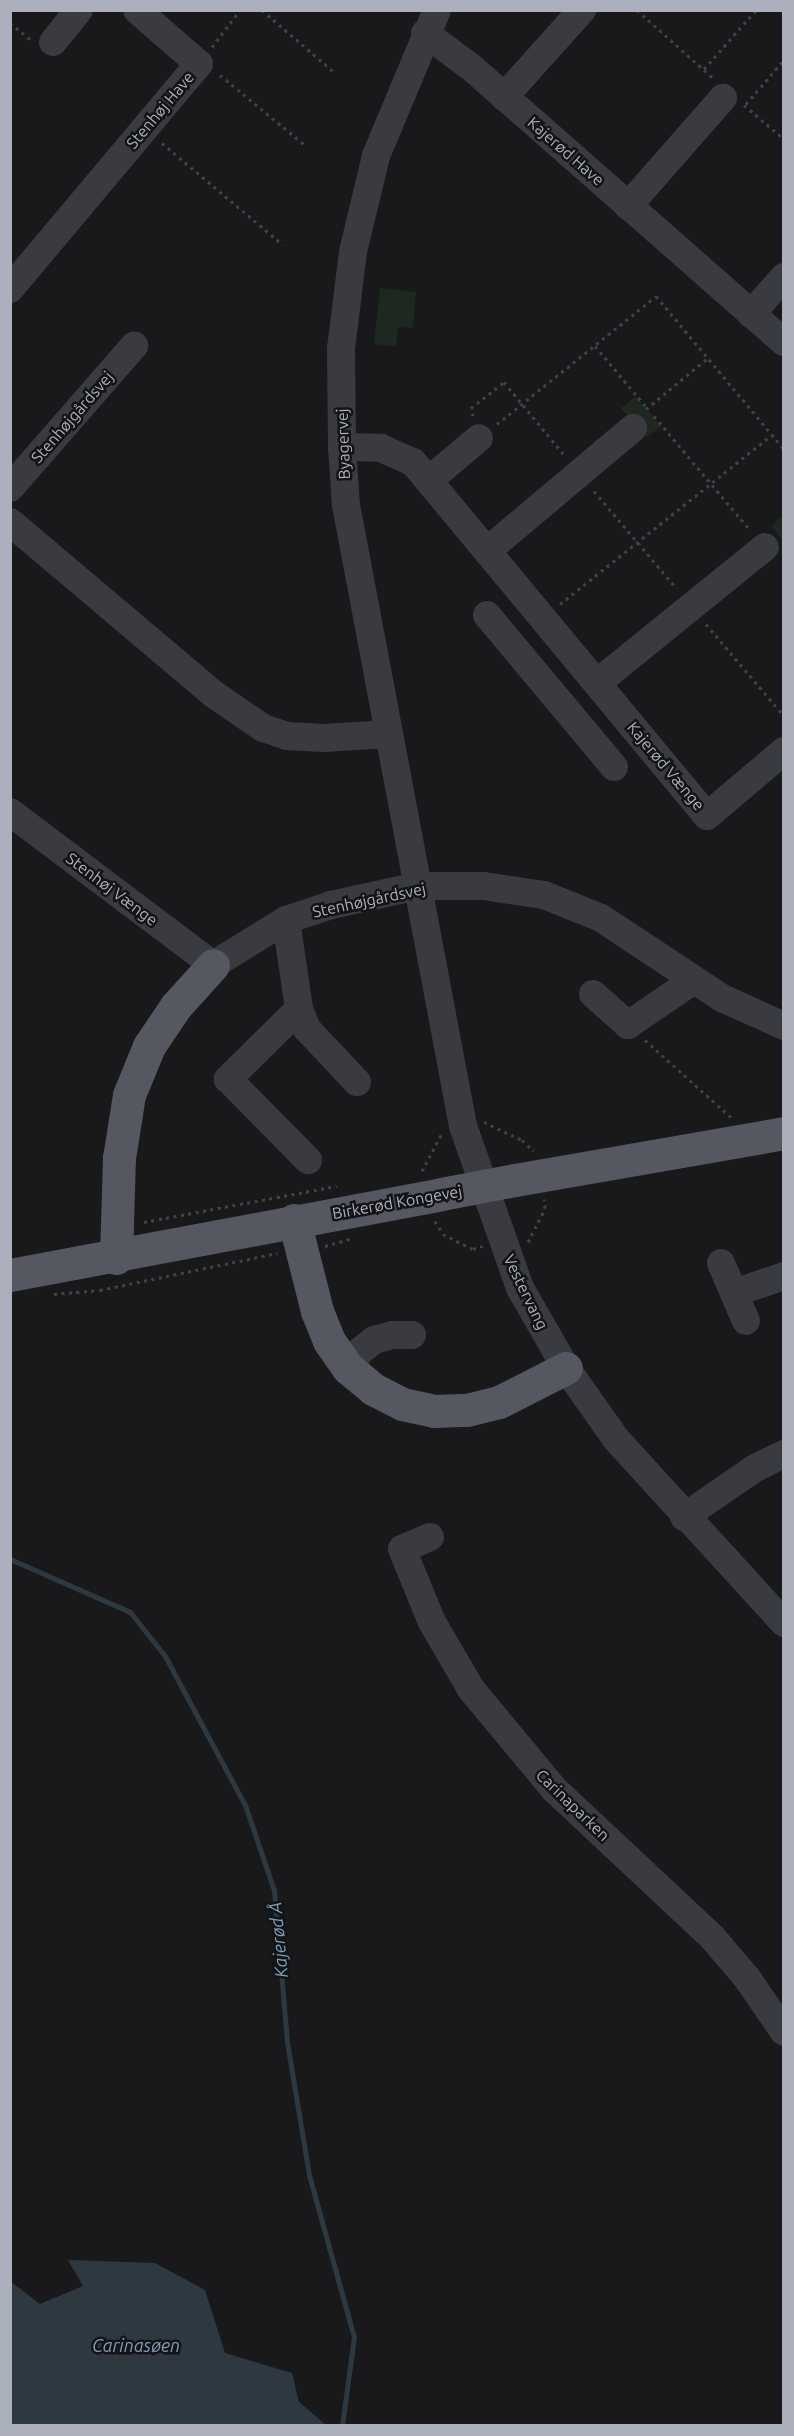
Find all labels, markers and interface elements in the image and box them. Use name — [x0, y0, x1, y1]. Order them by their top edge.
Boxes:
street label: Stenhøj Have — [122, 68, 198, 152]
street label: Kajerød Have — [524, 113, 608, 189]
street label: Stenhøjgårdsvej — [27, 367, 117, 467]
street label: Byagervej — [332, 408, 354, 480]
street label: Kajerød Vænge — [623, 718, 709, 814]
street label: Stenhøj Vænge — [63, 848, 161, 930]
street label: Stenhøjgårdsvej — [311, 879, 427, 921]
street label: Birkerød Kongevej — [330, 1181, 464, 1223]
street label: Vestervang — [500, 1251, 552, 1333]
street label: Carinaparken — [532, 1765, 614, 1845]
water label: Kajerød Å — [264, 1901, 292, 1979]
water label: Carinasøen — [92, 2334, 180, 2356]

